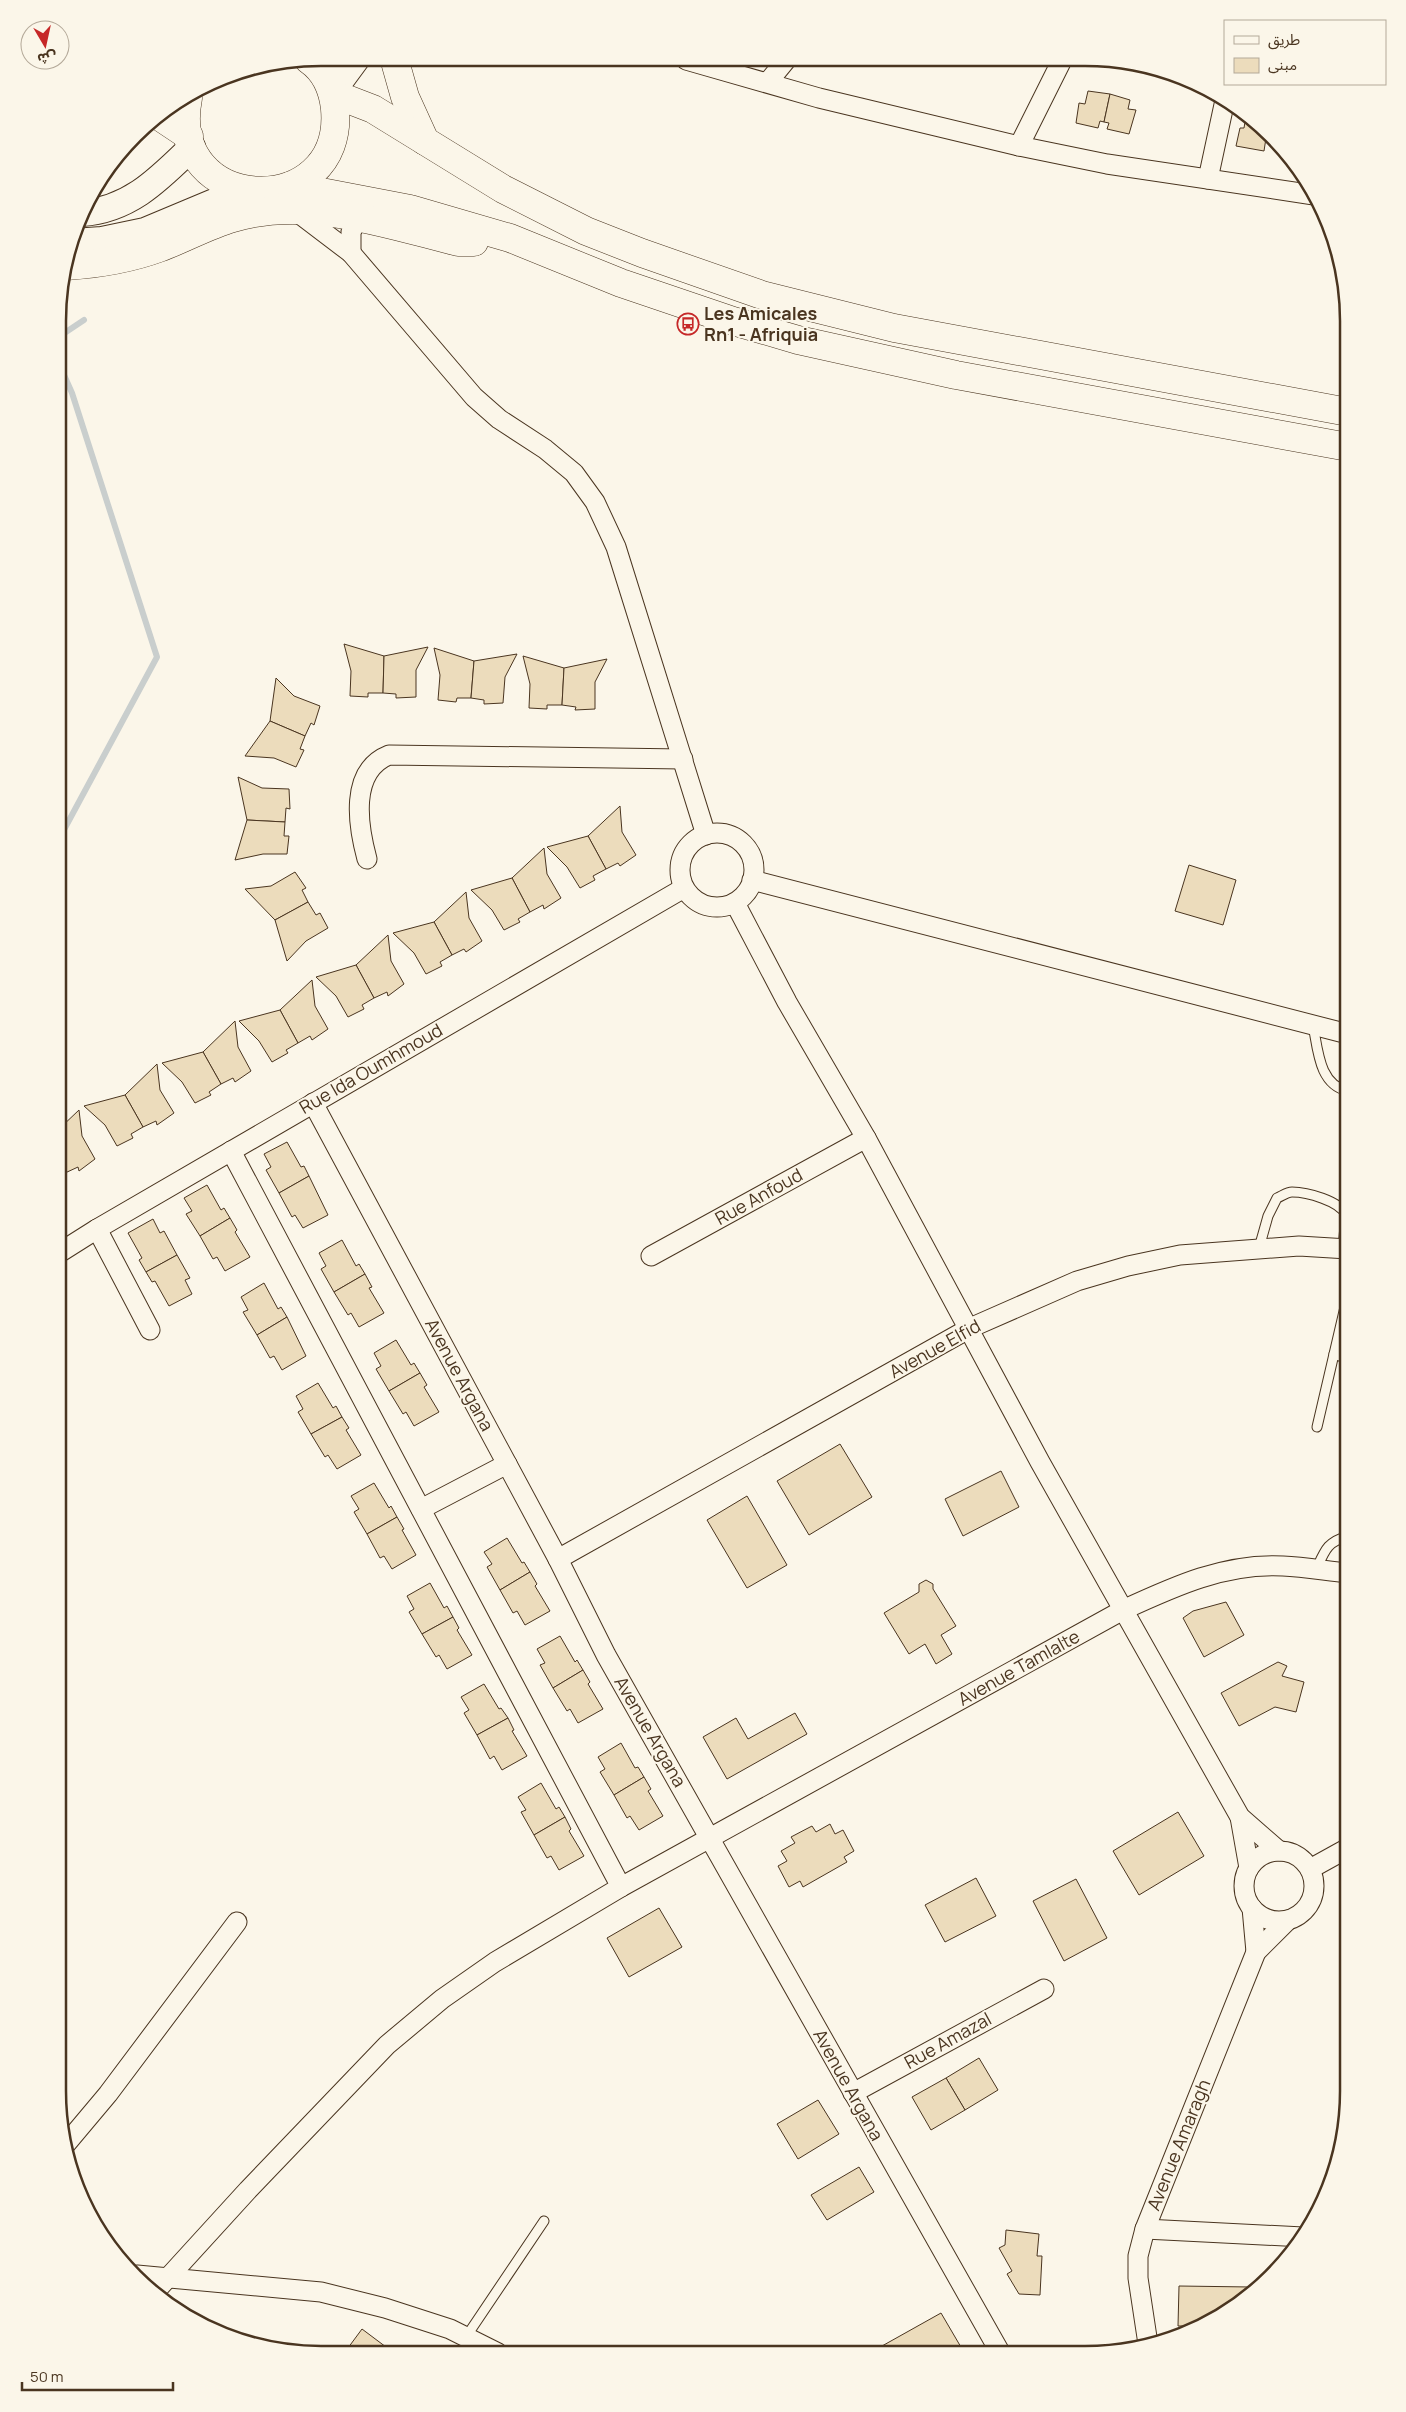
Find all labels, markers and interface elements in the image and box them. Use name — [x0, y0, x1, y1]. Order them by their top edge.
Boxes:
north arrow — [20, 20, 70, 70]
legend — [1224, 20, 1386, 85]
text: طريق — [1268, 29, 1300, 50]
text: ش — [36, 47, 58, 69]
text: مبنى — [1268, 54, 1297, 75]
place label: Les Amicales Rn1 - Afriquia — [704, 301, 818, 346]
bus stop icon: Les Amicales Rn1 - Afriquia — [676, 312, 700, 336]
street label: Rue Ida Oumhmoud — [295, 1017, 446, 1119]
street label: Rue Anfoud — [711, 1162, 806, 1230]
street label: Avenue Elfid — [884, 1313, 985, 1383]
street label: Avenue Argana — [420, 1314, 500, 1435]
street label: Avenue Tamlalte — [953, 1624, 1084, 1711]
street label: Avenue Argana — [609, 1672, 692, 1791]
street label: Rue Amazal — [900, 2006, 995, 2074]
street label: Avenue Argana — [808, 2024, 889, 2145]
street label: Avenue Amaragh — [1141, 2076, 1215, 2214]
scale bar — [22, 2360, 174, 2392]
text: 50 m — [30, 2366, 64, 2387]

